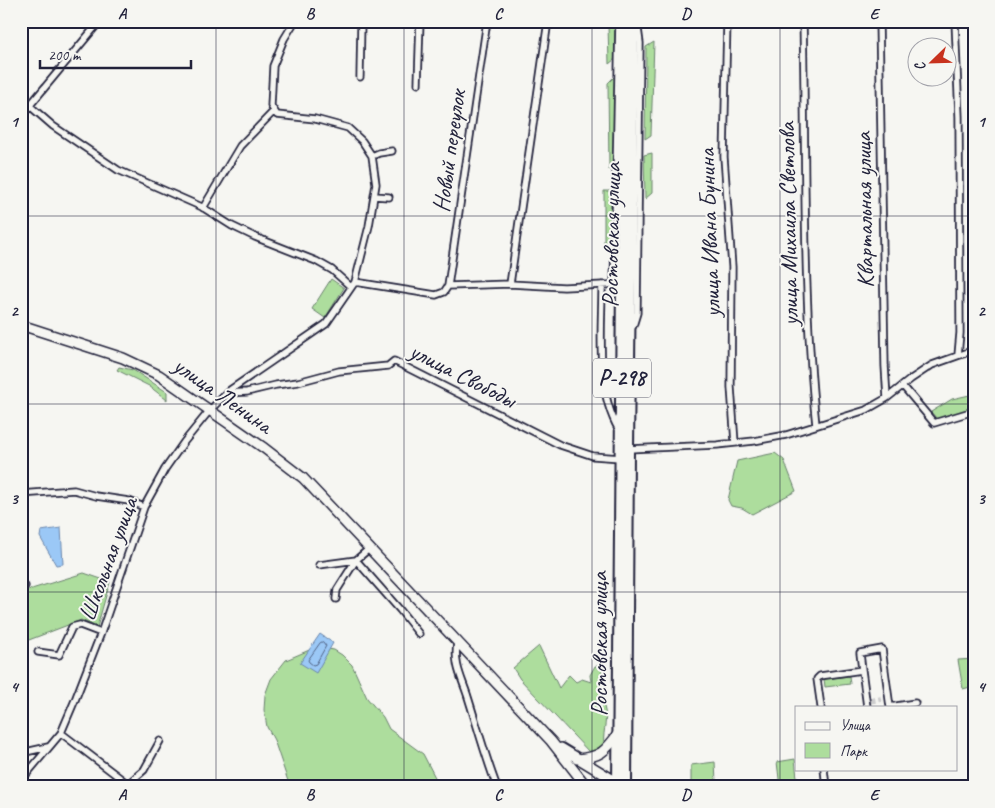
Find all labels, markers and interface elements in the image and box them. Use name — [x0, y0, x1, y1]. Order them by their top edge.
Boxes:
text: A — [118, 4, 128, 24]
text: B — [306, 4, 316, 24]
text: C — [494, 4, 504, 24]
text: D — [681, 4, 692, 24]
text: E — [870, 4, 881, 24]
scale bar — [40, 38, 191, 70]
north arrow — [908, 38, 958, 88]
text: 200 m — [48, 46, 82, 65]
text: С — [910, 58, 930, 73]
street label: Новый переулок — [426, 86, 473, 214]
text: 1 — [10, 112, 19, 132]
text: 1 — [977, 112, 986, 132]
street label: улица Михаила Светлова — [771, 120, 805, 328]
street label: Квартальная улица — [848, 130, 880, 288]
street label: улица Ивана Бунина — [691, 147, 727, 320]
street label: Ростовская улица — [595, 161, 627, 308]
text: 2 — [10, 301, 19, 321]
text: 2 — [977, 301, 986, 321]
street label: улица Свободы — [403, 335, 523, 416]
street label: улица Ленина — [166, 349, 280, 441]
road number: Р-298 — [593, 358, 651, 398]
text: 3 — [10, 489, 19, 509]
text: 3 — [977, 489, 986, 509]
street label: Школьная улица — [72, 491, 145, 625]
street label: Ростовская улица — [584, 570, 614, 716]
text: 4 — [10, 677, 19, 697]
text: 4 — [977, 677, 986, 697]
legend — [795, 706, 958, 770]
text: Улица — [840, 716, 871, 735]
text: Парк — [840, 742, 868, 761]
text: A — [118, 785, 128, 805]
text: B — [306, 785, 316, 805]
text: C — [494, 785, 504, 805]
text: D — [681, 785, 692, 805]
text: E — [870, 785, 881, 805]

